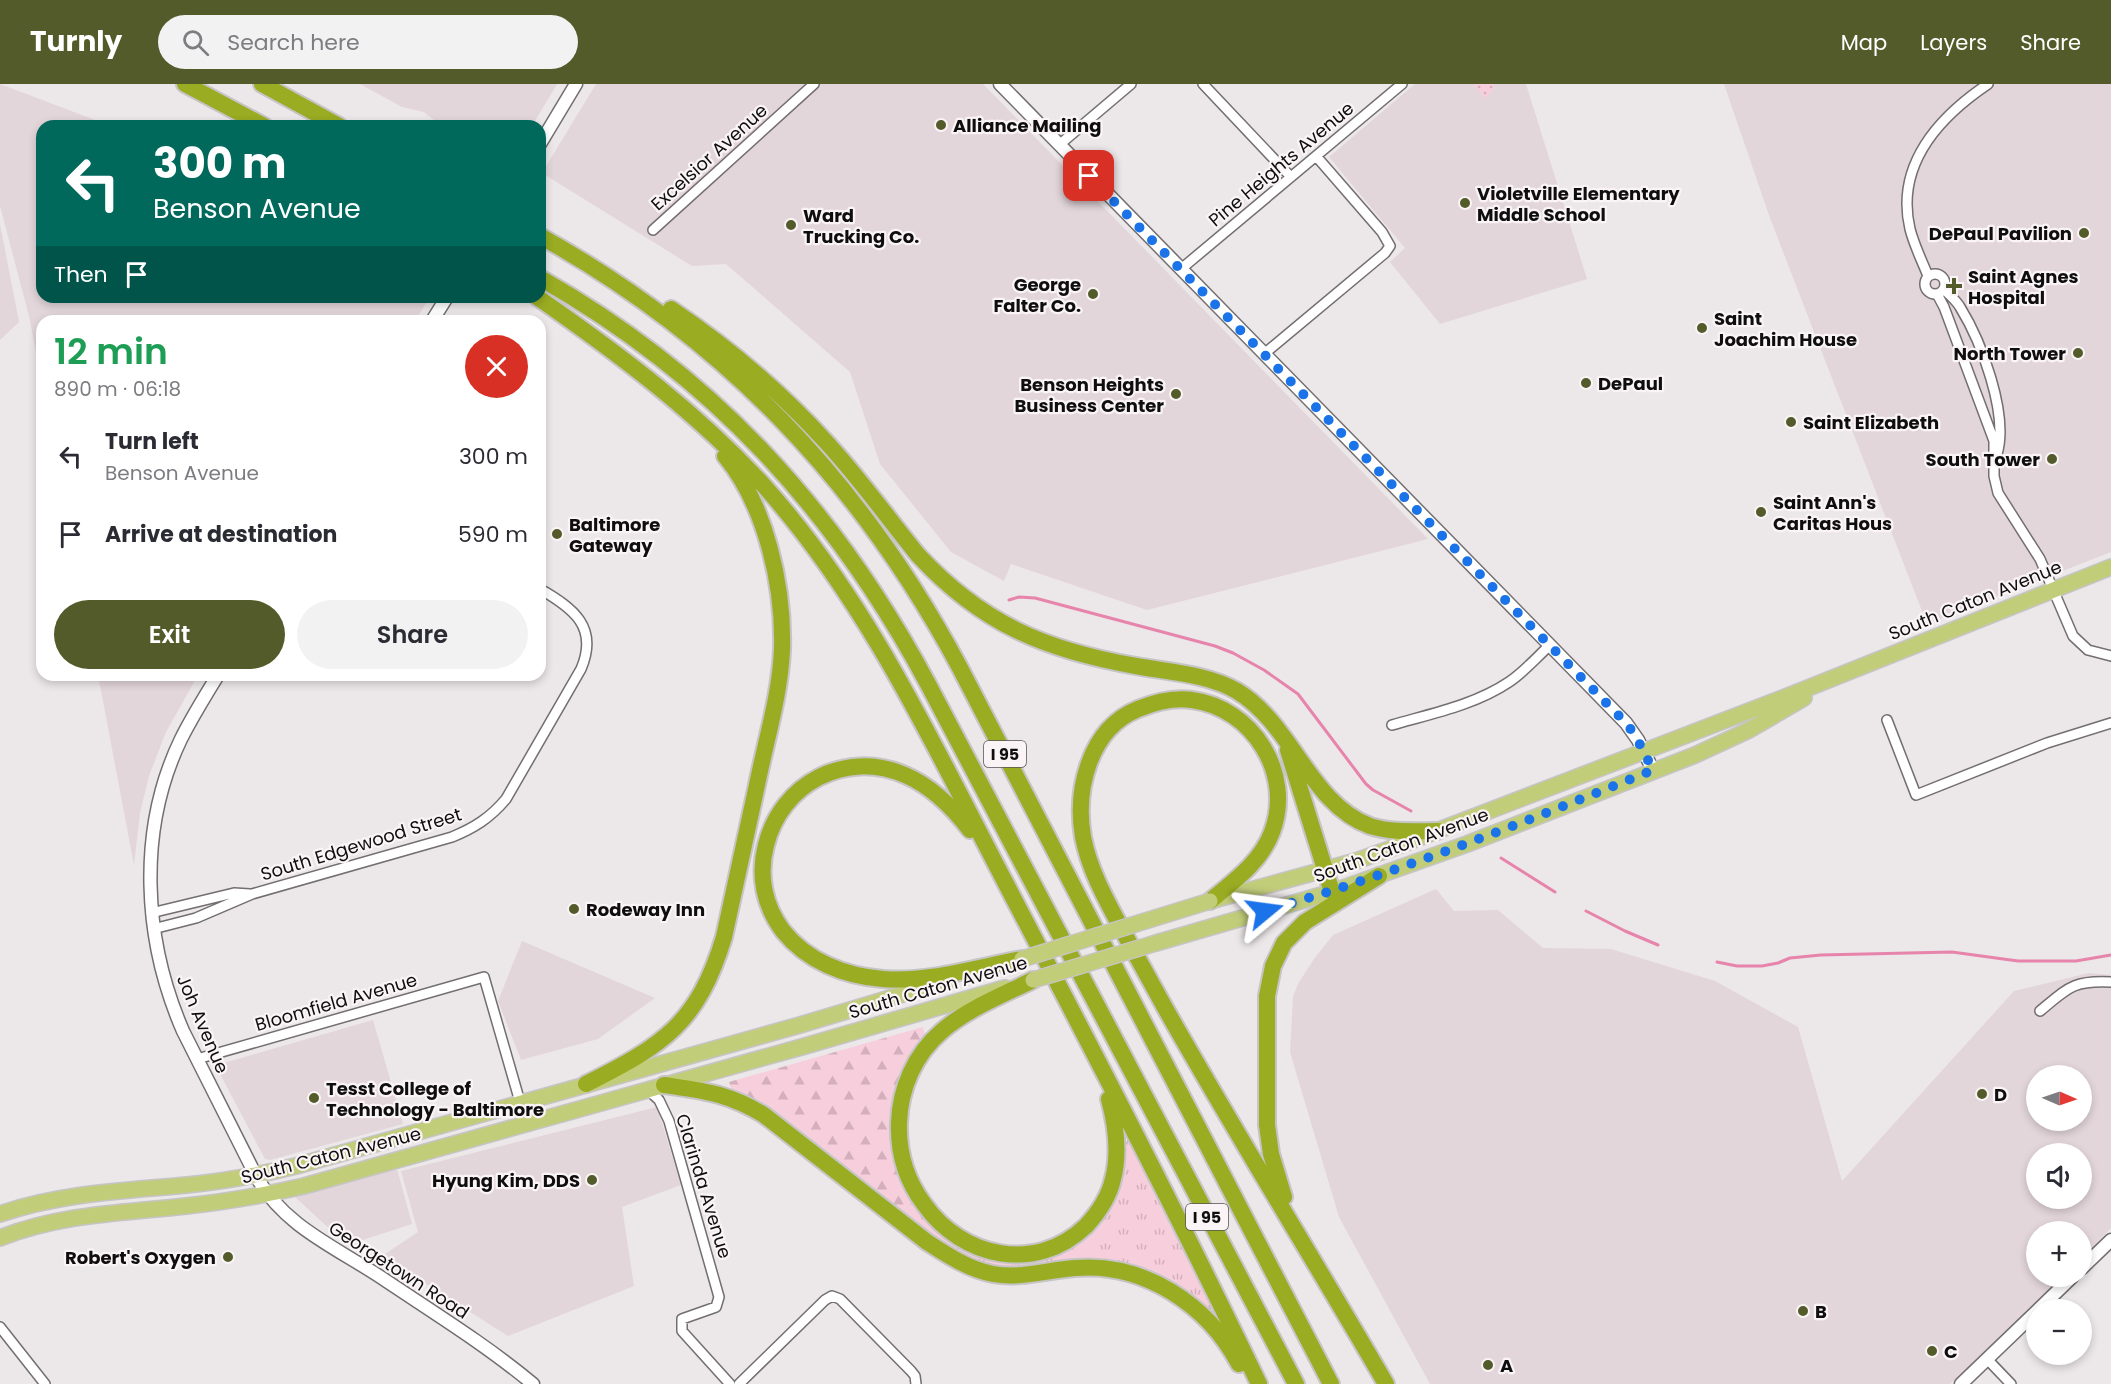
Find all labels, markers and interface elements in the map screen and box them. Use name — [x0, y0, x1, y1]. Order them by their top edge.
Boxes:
search box — [158, 15, 578, 69]
text: Turnly — [30, 22, 122, 61]
icon: search — [179, 26, 212, 59]
text: Search here — [227, 27, 360, 58]
text: Map — [1841, 28, 1887, 57]
text: Layers — [1920, 28, 1987, 57]
text: Share — [2020, 28, 2081, 57]
street label: Pine Heights Avenue — [1203, 96, 1359, 232]
street label: Excelsior Avenue — [645, 98, 773, 216]
place label: Alliance Mailing — [953, 113, 1101, 138]
marker: Alliance Mailing — [934, 118, 948, 132]
text: 300 m — [153, 134, 287, 193]
icon: left — [54, 144, 132, 222]
pin — [1063, 150, 1114, 201]
icon: arrive — [1072, 159, 1105, 192]
place label: Violetville Elementary Middle School — [1477, 181, 1680, 227]
text: Benson Avenue — [153, 190, 361, 227]
marker: Violetville Elementary Middle School — [1458, 196, 1472, 210]
place label: Ward Trucking Co. — [803, 203, 919, 249]
marker: Ward Trucking Co. — [784, 218, 798, 232]
place label: DePaul Pavilion — [1929, 221, 2072, 246]
marker: DePaul Pavilion — [2077, 226, 2091, 240]
icon: arrive — [120, 258, 153, 291]
text: Then — [54, 259, 108, 290]
place label: Saint Agnes Hospital — [1968, 264, 2079, 310]
place label: George Falter Co. — [993, 272, 1081, 318]
marker: Saint Agnes Hospital — [1945, 277, 1963, 295]
marker: George Falter Co. — [1086, 287, 1100, 301]
place label: Saint Joachim House — [1714, 306, 1857, 352]
marker: Saint Joachim House — [1695, 321, 1709, 335]
text: 12 min — [54, 326, 168, 377]
button: close — [465, 335, 528, 398]
place label: North Tower — [1954, 341, 2066, 366]
marker: North Tower — [2071, 346, 2085, 360]
place label: DePaul — [1598, 371, 1663, 396]
place label: Benson Heights Business Center — [1014, 372, 1164, 418]
text: 890 m · 06:18 — [54, 375, 181, 403]
marker: DePaul — [1579, 376, 1593, 390]
marker: Benson Heights Business Center — [1169, 387, 1183, 401]
place label: Saint Elizabeth — [1803, 410, 1939, 435]
marker: Saint Elizabeth — [1784, 415, 1798, 429]
text: Turn left — [105, 426, 199, 457]
icon: left — [54, 440, 87, 473]
text: 300 m — [459, 441, 528, 472]
place label: South Tower — [1926, 447, 2040, 472]
marker: South Tower — [2045, 452, 2059, 466]
text: Benson Avenue — [105, 459, 259, 487]
place label: Saint Ann's Caritas Hous — [1773, 490, 1892, 536]
marker: Saint Ann's Caritas Hous — [1754, 505, 1768, 519]
place label: Baltimore Gateway — [569, 512, 660, 558]
icon: arrive — [54, 518, 87, 551]
text: Arrive at destination — [105, 519, 337, 550]
text: 590 m — [458, 519, 528, 550]
marker: Baltimore Gateway — [550, 527, 564, 541]
street label: South Caton Avenue — [1885, 554, 2065, 646]
button: Exit — [54, 600, 285, 669]
button: Share — [297, 600, 528, 669]
road number: I 95 — [984, 741, 1026, 767]
street label: South Edgewood Street — [258, 802, 464, 886]
street label: South Caton Avenue — [1310, 802, 1492, 888]
position arrow — [1233, 879, 1297, 943]
place label: Rodeway Inn — [586, 897, 705, 922]
marker: Rodeway Inn — [567, 902, 581, 916]
street label: South Caton Avenue — [846, 950, 1030, 1024]
street label: Bloomfield Avenue — [252, 967, 420, 1037]
street label: Joh Avenue — [171, 971, 235, 1077]
north arrow — [2026, 1065, 2092, 1131]
map controls — [2026, 1065, 2092, 1365]
place label: Tesst College of Technology - Baltimore — [326, 1076, 544, 1122]
place label: D — [1994, 1082, 2007, 1107]
marker: D — [1975, 1087, 1989, 1101]
marker: Tesst College of Technology - Baltimore — [307, 1091, 321, 1105]
street label: Clarinda Avenue — [670, 1111, 738, 1261]
street label: South Caton Avenue — [238, 1121, 424, 1189]
button: sound — [2026, 1143, 2092, 1209]
place label: Hyung Kim, DDS — [432, 1168, 580, 1193]
marker: Hyung Kim, DDS — [585, 1173, 599, 1187]
road number: I 95 — [1186, 1204, 1228, 1230]
street label: Georgetown Road — [324, 1215, 474, 1325]
button: + — [2026, 1221, 2092, 1287]
place label: Robert's Oxygen — [65, 1245, 216, 1270]
marker: Robert's Oxygen — [221, 1250, 235, 1264]
place label: B — [1815, 1299, 1827, 1324]
button: − — [2026, 1299, 2092, 1365]
marker: B — [1796, 1304, 1810, 1318]
place label: C — [1944, 1339, 1958, 1364]
marker: C — [1925, 1344, 1939, 1358]
place label: A — [1500, 1353, 1513, 1378]
marker: A — [1481, 1358, 1495, 1372]

